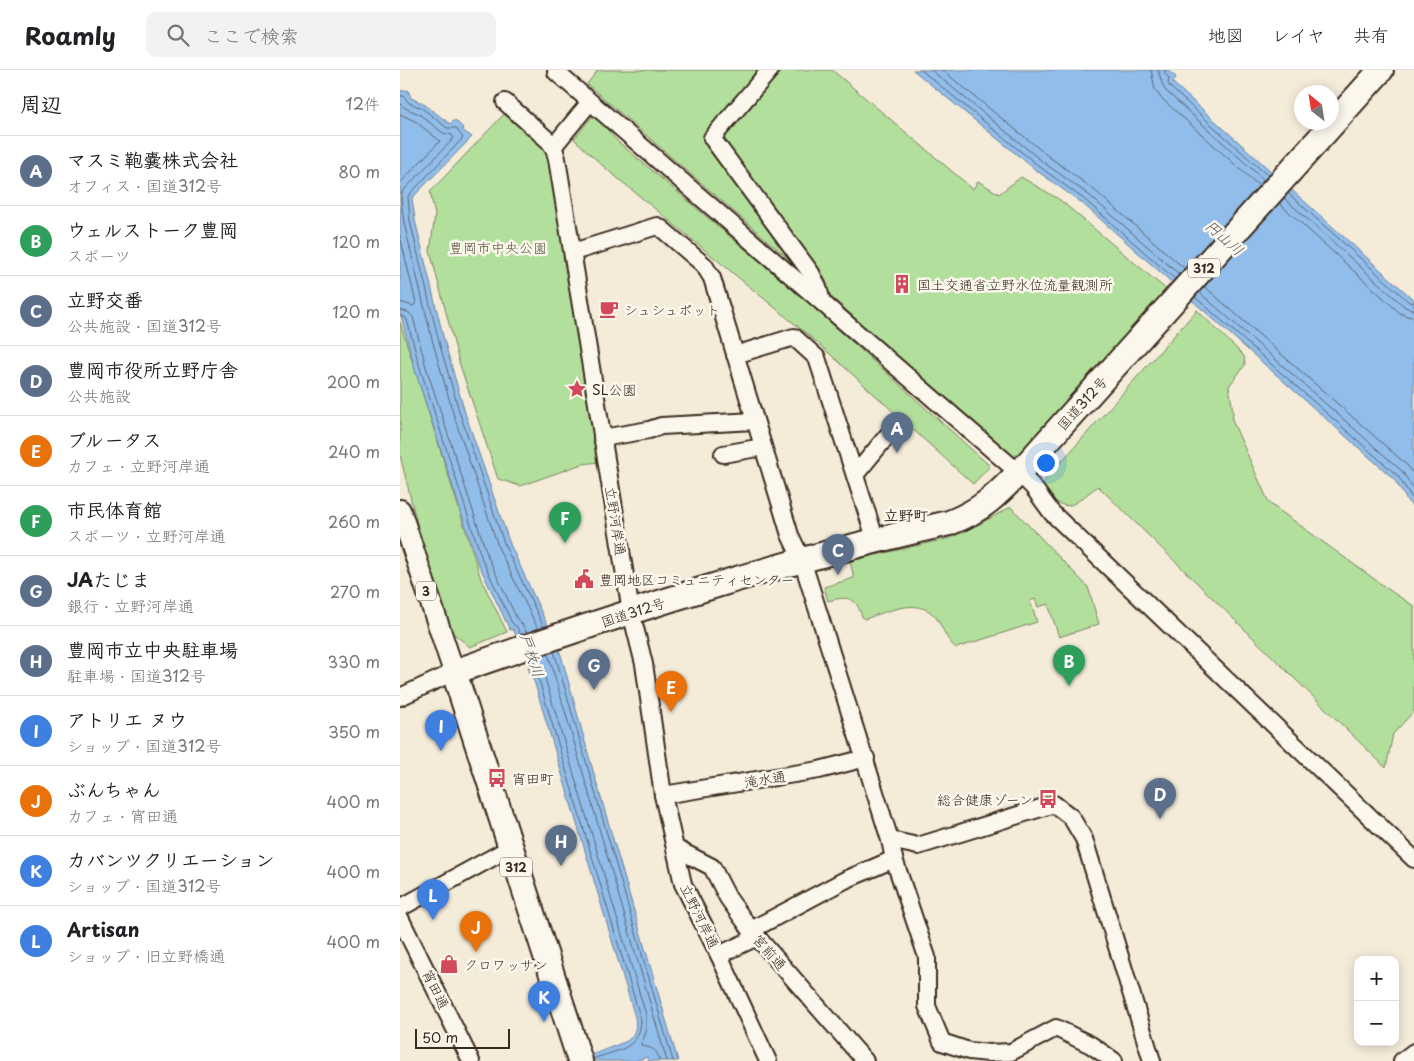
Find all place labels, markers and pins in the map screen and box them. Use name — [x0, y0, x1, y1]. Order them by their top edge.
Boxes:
building icon: 国土交通省立野水位流量観測所 — [891, 273, 913, 295]
place label: 国土交通省立野水位流量観測所 — [917, 274, 1113, 295]
cafe icon: シュシュポット — [598, 298, 620, 320]
place label: シュシュポット — [624, 299, 720, 320]
place icon: SL公園 — [566, 378, 588, 400]
place label: SL公園 — [592, 379, 637, 400]
pin: A — [881, 412, 913, 453]
pin: F — [549, 502, 581, 543]
pin: C — [822, 534, 854, 575]
public building icon: 豊岡地区コミュニティセンター — [573, 568, 595, 590]
place label: 豊岡地区コミュニティセンター — [599, 569, 794, 590]
pin: B — [1053, 645, 1085, 686]
pin: G — [578, 649, 610, 690]
pin: E — [655, 671, 687, 712]
pin: I — [425, 710, 457, 751]
bus stop icon: 宵田町 — [486, 767, 508, 789]
place label: 宵田町 — [512, 768, 554, 789]
pin: D — [1144, 778, 1176, 819]
bus stop icon: 総合健康ゾーン — [1037, 788, 1059, 810]
place label: 総合健康ゾーン — [937, 789, 1033, 810]
pin: H — [545, 825, 577, 866]
pin: L — [417, 879, 449, 920]
pin: J — [460, 911, 492, 952]
shop icon: クロワッサン — [438, 953, 460, 975]
place label: クロワッサン — [464, 954, 548, 975]
pin: K — [528, 981, 560, 1022]

